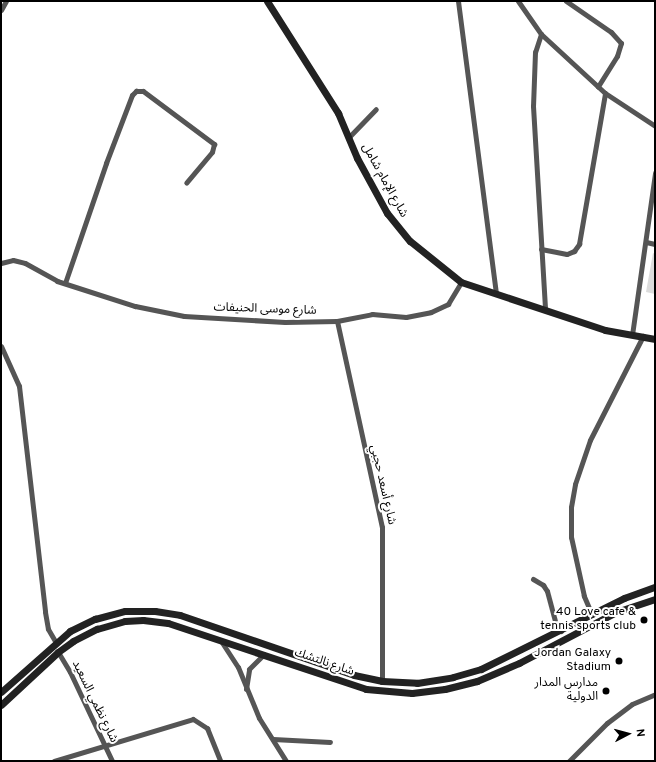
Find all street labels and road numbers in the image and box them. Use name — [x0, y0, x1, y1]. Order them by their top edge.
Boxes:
street label: شارع الإمام شامل — [358, 141, 410, 221]
street label: شارع موسى الحنيفات — [213, 301, 317, 319]
street label: شارع أسعد حجبي — [366, 444, 398, 526]
street label: شارع نالتشك — [292, 646, 356, 680]
street label: شارع نظمي السعيد — [68, 658, 120, 746]

